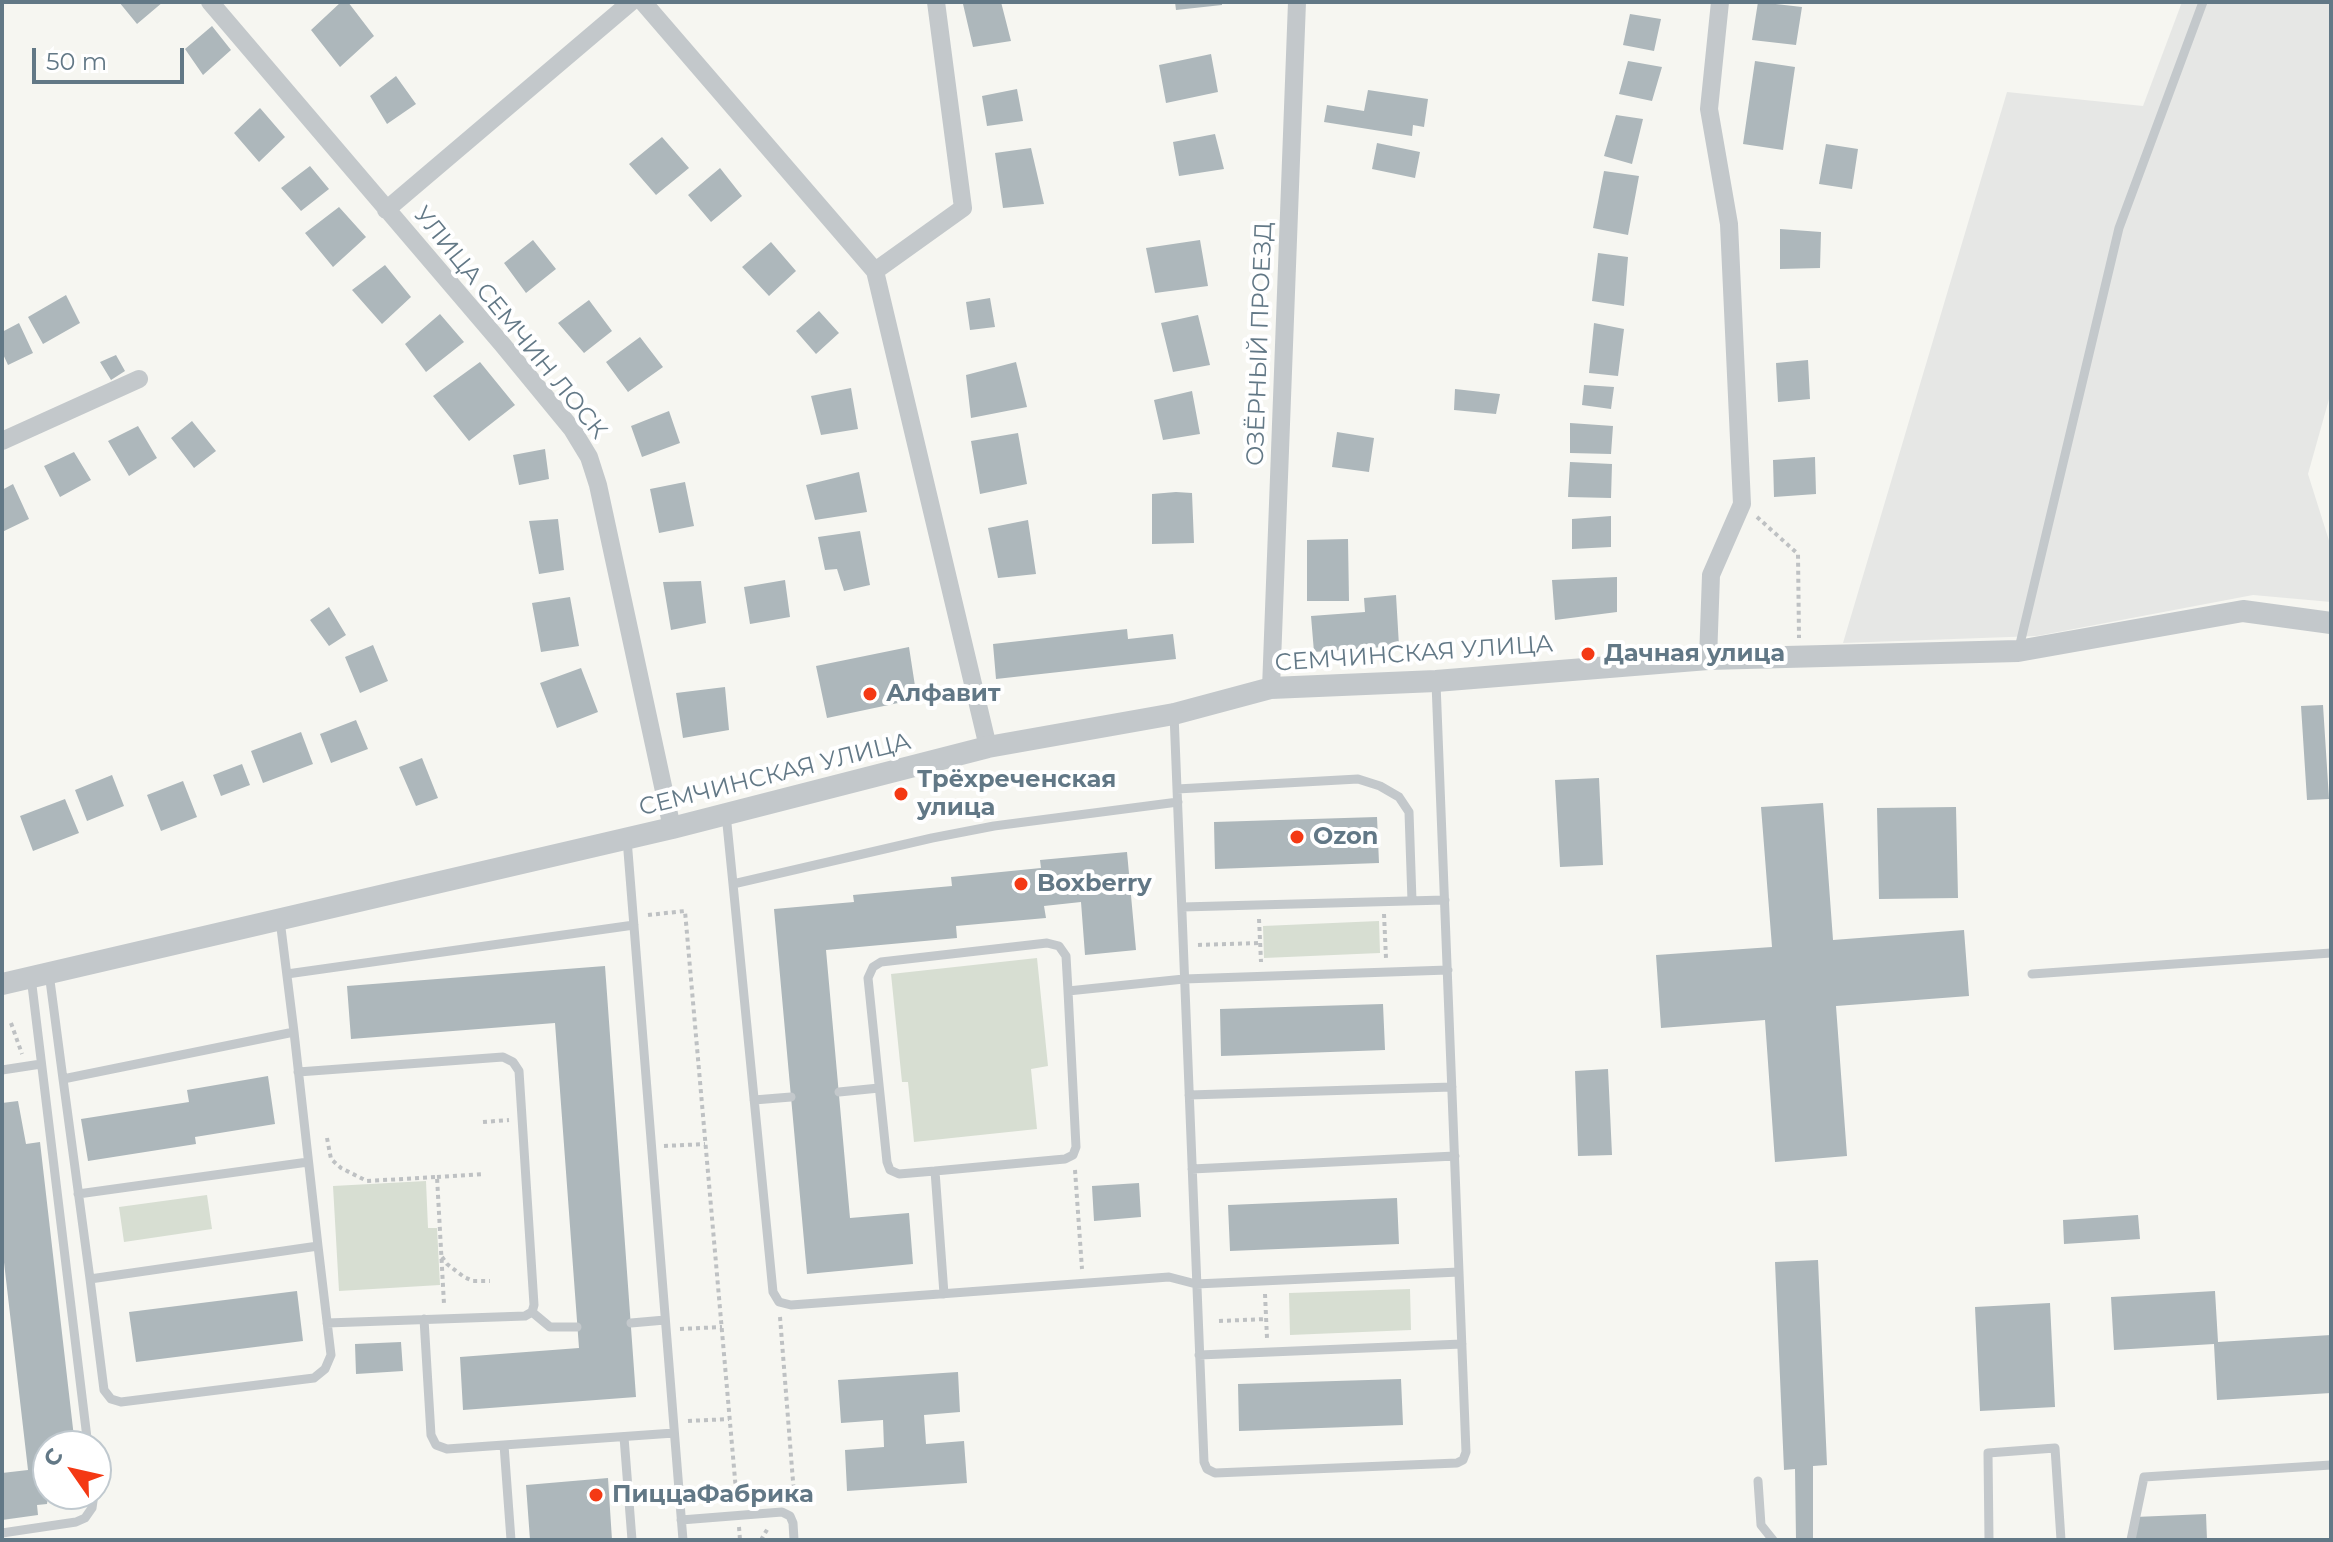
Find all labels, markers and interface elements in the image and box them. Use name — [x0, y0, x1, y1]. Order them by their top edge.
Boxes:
scale bar — [36, 32, 188, 82]
text: 50 m — [46, 47, 107, 76]
street label: УЛИЦА СЕМЧИН ЛОСК — [407, 201, 613, 445]
street label: ОЗЁРНЫЙ ПРОЕЗД — [1241, 222, 1279, 466]
street label: СЕМЧИНСКАЯ УЛИЦА — [1274, 630, 1554, 678]
place label: Дачная улица — [1604, 640, 1785, 668]
marker: Дачная улица — [1579, 645, 1597, 663]
place label: Алфавит — [886, 680, 1001, 708]
marker: Алфавит — [861, 685, 879, 703]
street label: СЕМЧИНСКАЯ УЛИЦА — [636, 727, 914, 823]
place label: Трёхреченская улица — [917, 766, 1116, 822]
marker: Трёхреченская улица — [892, 785, 910, 803]
place label: Ozon — [1313, 823, 1378, 851]
marker: Ozon — [1288, 828, 1306, 846]
place label: Boxberry — [1037, 870, 1152, 898]
marker: Boxberry — [1012, 875, 1030, 893]
north arrow — [32, 1430, 112, 1510]
text: С — [38, 1443, 69, 1472]
place label: ПиццаФабрика — [612, 1481, 814, 1509]
marker: ПиццаФабрика — [587, 1486, 605, 1504]

